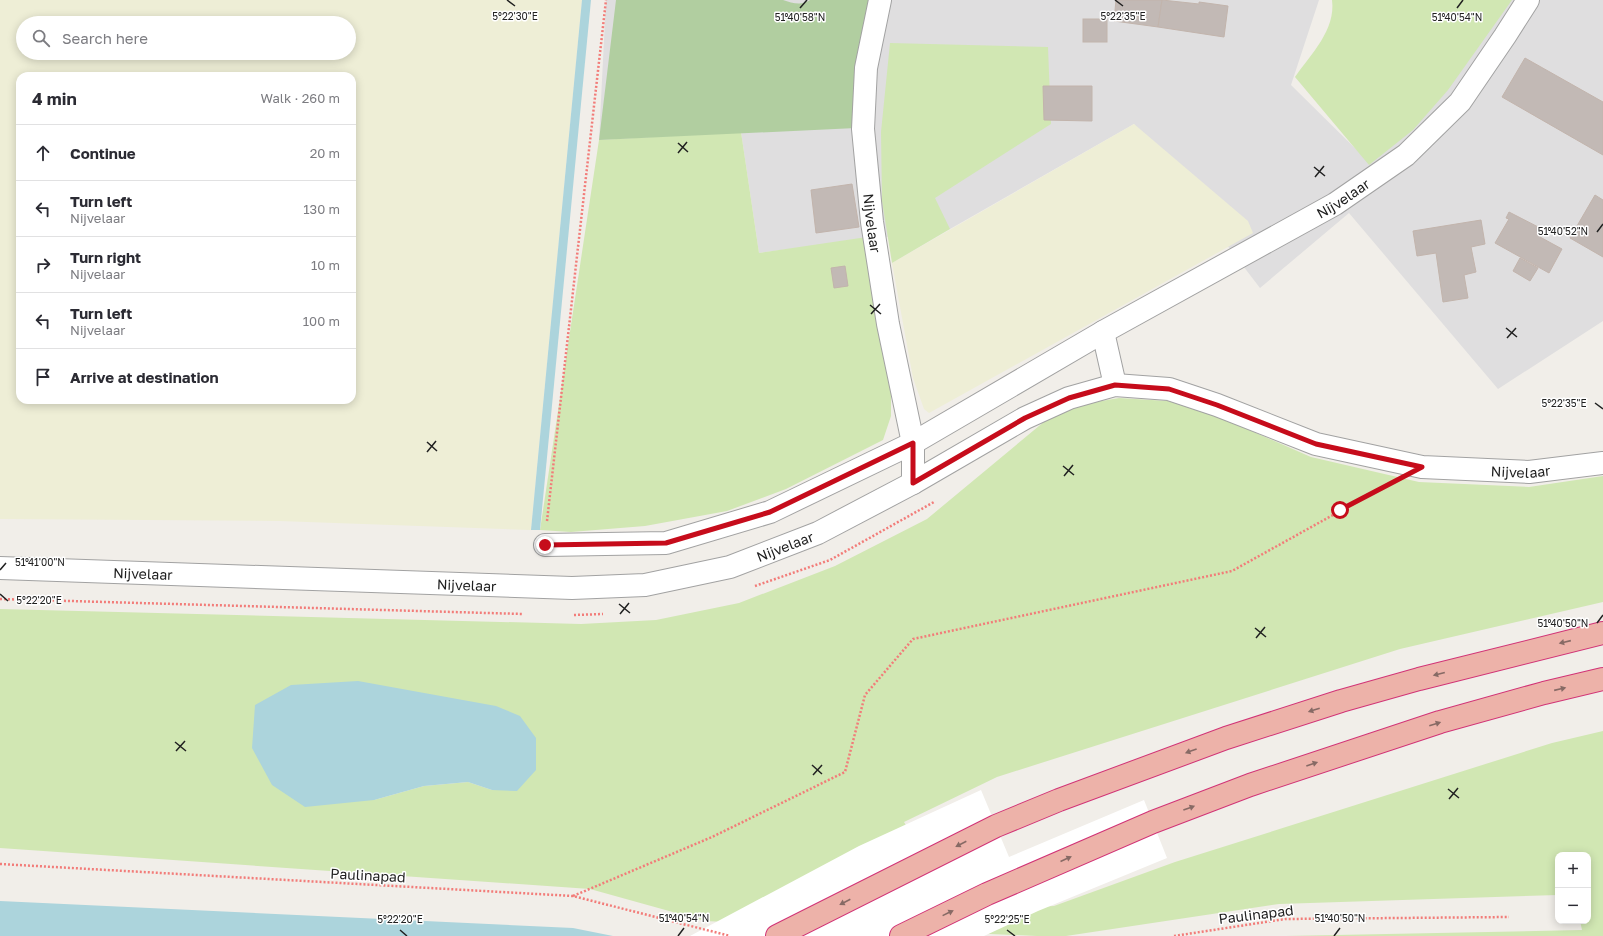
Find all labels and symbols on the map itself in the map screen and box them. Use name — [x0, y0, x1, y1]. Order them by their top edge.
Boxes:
text: 5°22'30"E — [492, 10, 538, 22]
text: 5°22'35"E — [1100, 10, 1146, 22]
text: 51°40'58"N — [775, 11, 825, 23]
text: 51°40'54"N — [1432, 11, 1482, 23]
street label: Nijvelaar — [1313, 174, 1373, 221]
street label: Nijvelaar — [861, 193, 885, 254]
text: 51°40'52"N — [1538, 225, 1588, 237]
text: 5°22'35"E — [1541, 397, 1587, 409]
street label: Nijvelaar — [1490, 461, 1552, 480]
route start — [1331, 501, 1349, 519]
street label: Nijvelaar — [754, 527, 816, 565]
route end — [536, 536, 554, 554]
text: 51°41'00"N — [15, 556, 65, 568]
street label: Nijvelaar — [113, 563, 174, 583]
street label: Nijvelaar — [437, 575, 497, 594]
text: 5°22'20"E — [16, 594, 62, 606]
text: 51°40'50"N — [1538, 617, 1588, 629]
one-way arrow — [1559, 639, 1571, 645]
one-way arrow — [1433, 671, 1445, 677]
one-way arrow — [1554, 686, 1566, 692]
one-way arrow — [1308, 707, 1320, 713]
one-way arrow — [1429, 721, 1441, 727]
one-way arrow — [1184, 748, 1196, 754]
one-way arrow — [1306, 761, 1318, 767]
one-way arrow — [1184, 805, 1196, 811]
one-way arrow — [955, 841, 967, 847]
one-way arrow — [1061, 856, 1073, 862]
street label: Paulinapad — [330, 865, 406, 885]
one-way arrow — [839, 899, 850, 905]
street label: Paulinapad — [1218, 901, 1294, 927]
one-way arrow — [942, 910, 954, 916]
text: 51°40'54"N — [659, 912, 709, 924]
text: 51°40'50"N — [1315, 912, 1365, 924]
text: 5°22'20"E — [377, 913, 423, 925]
text: 5°22'25"E — [984, 913, 1030, 925]

